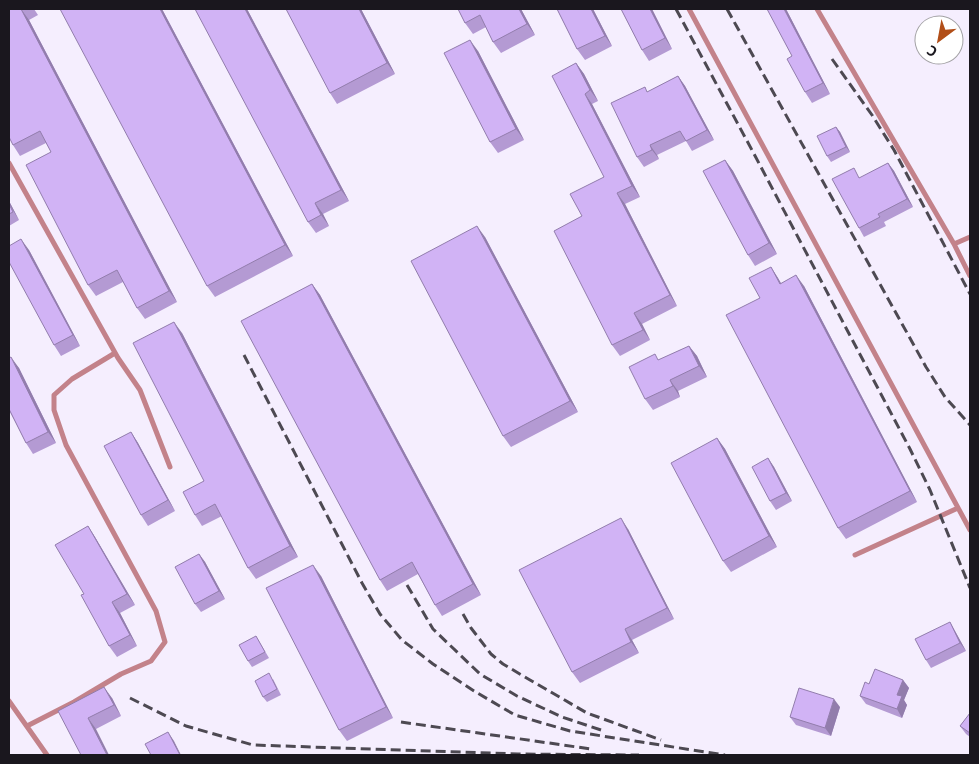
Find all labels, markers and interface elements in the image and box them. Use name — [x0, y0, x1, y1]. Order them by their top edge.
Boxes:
north arrow — [914, 15, 964, 65]
text: С — [923, 41, 941, 62]

